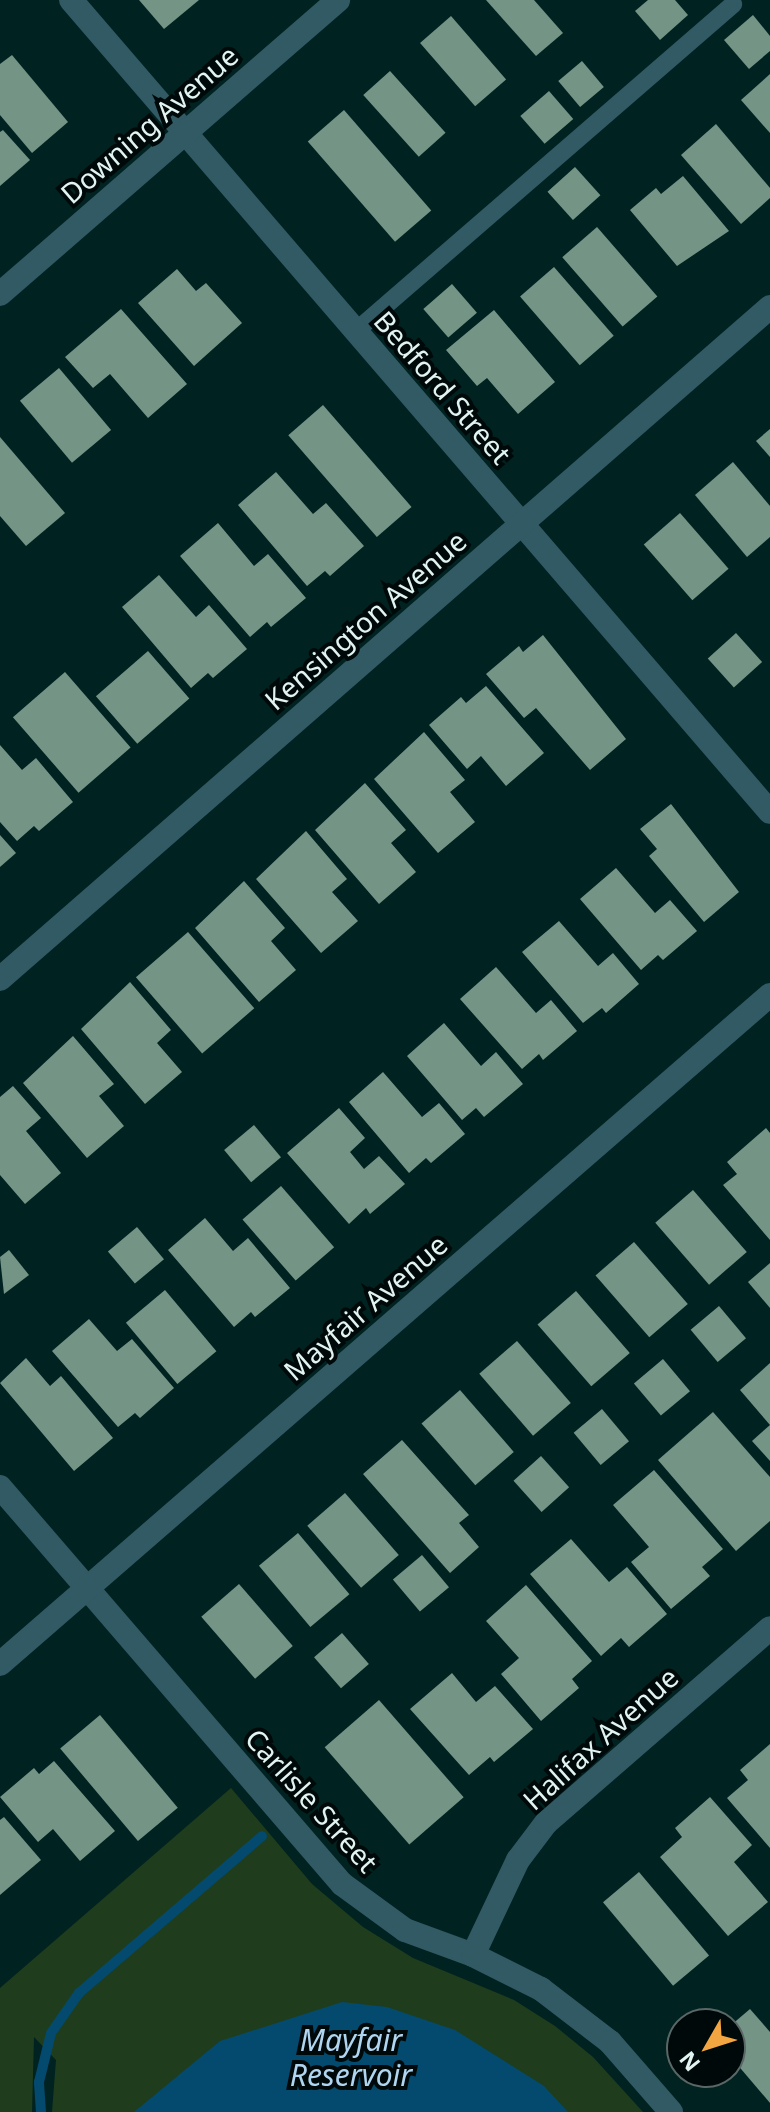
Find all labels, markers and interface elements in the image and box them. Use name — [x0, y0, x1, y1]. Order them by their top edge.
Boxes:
street label: Downing Avenue — [54, 38, 244, 210]
street label: Bedford Street — [368, 304, 518, 470]
street label: Kensington Avenue — [258, 524, 472, 716]
street label: Mayfair Avenue — [277, 1227, 453, 1387]
street label: Halifax Avenue — [516, 1660, 684, 1816]
street label: Carlisle Street — [239, 1721, 385, 1879]
north arrow — [666, 2008, 746, 2088]
water label: Mayfair Reservoir — [290, 2022, 412, 2092]
text: N — [672, 2045, 706, 2078]

